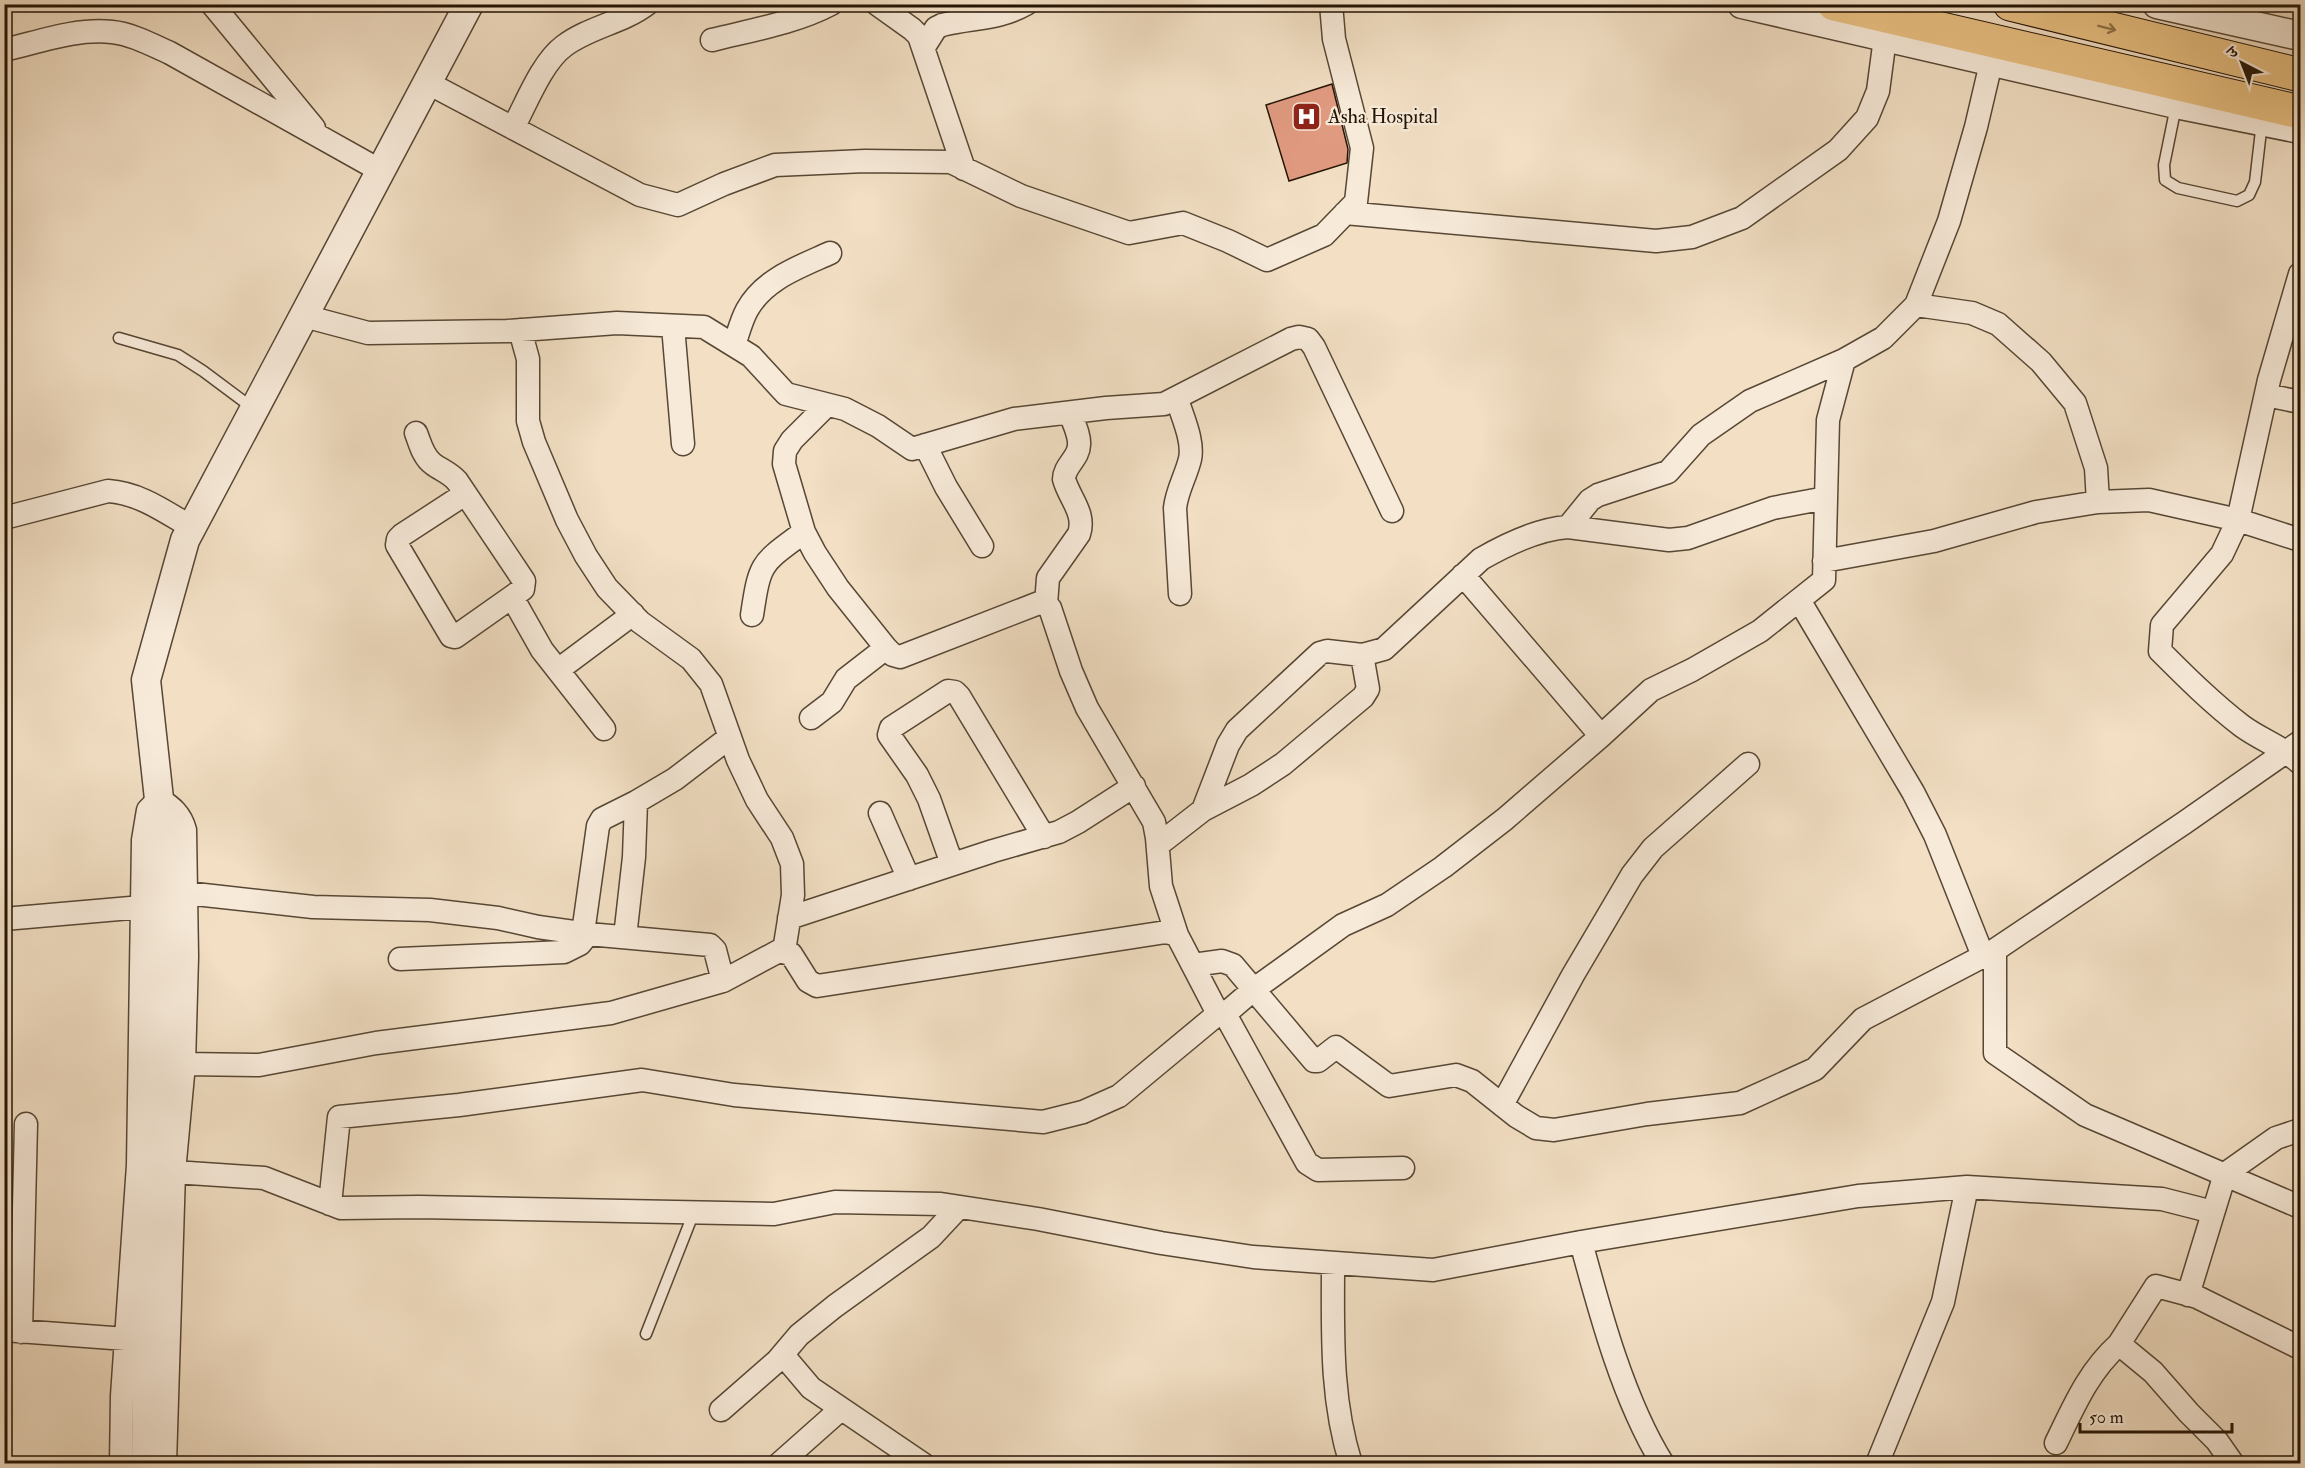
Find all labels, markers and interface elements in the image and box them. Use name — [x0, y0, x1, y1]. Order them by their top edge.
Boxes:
one-way arrow — [2098, 23, 2117, 35]
north arrow — [2212, 33, 2272, 93]
text: उ — [2222, 41, 2244, 63]
hospital icon: Asha Hospital — [1291, 100, 1323, 132]
place label: Asha Hospital — [1327, 104, 1438, 130]
scale bar — [2080, 1396, 2232, 1434]
text: 50 m — [2089, 1406, 2124, 1429]

